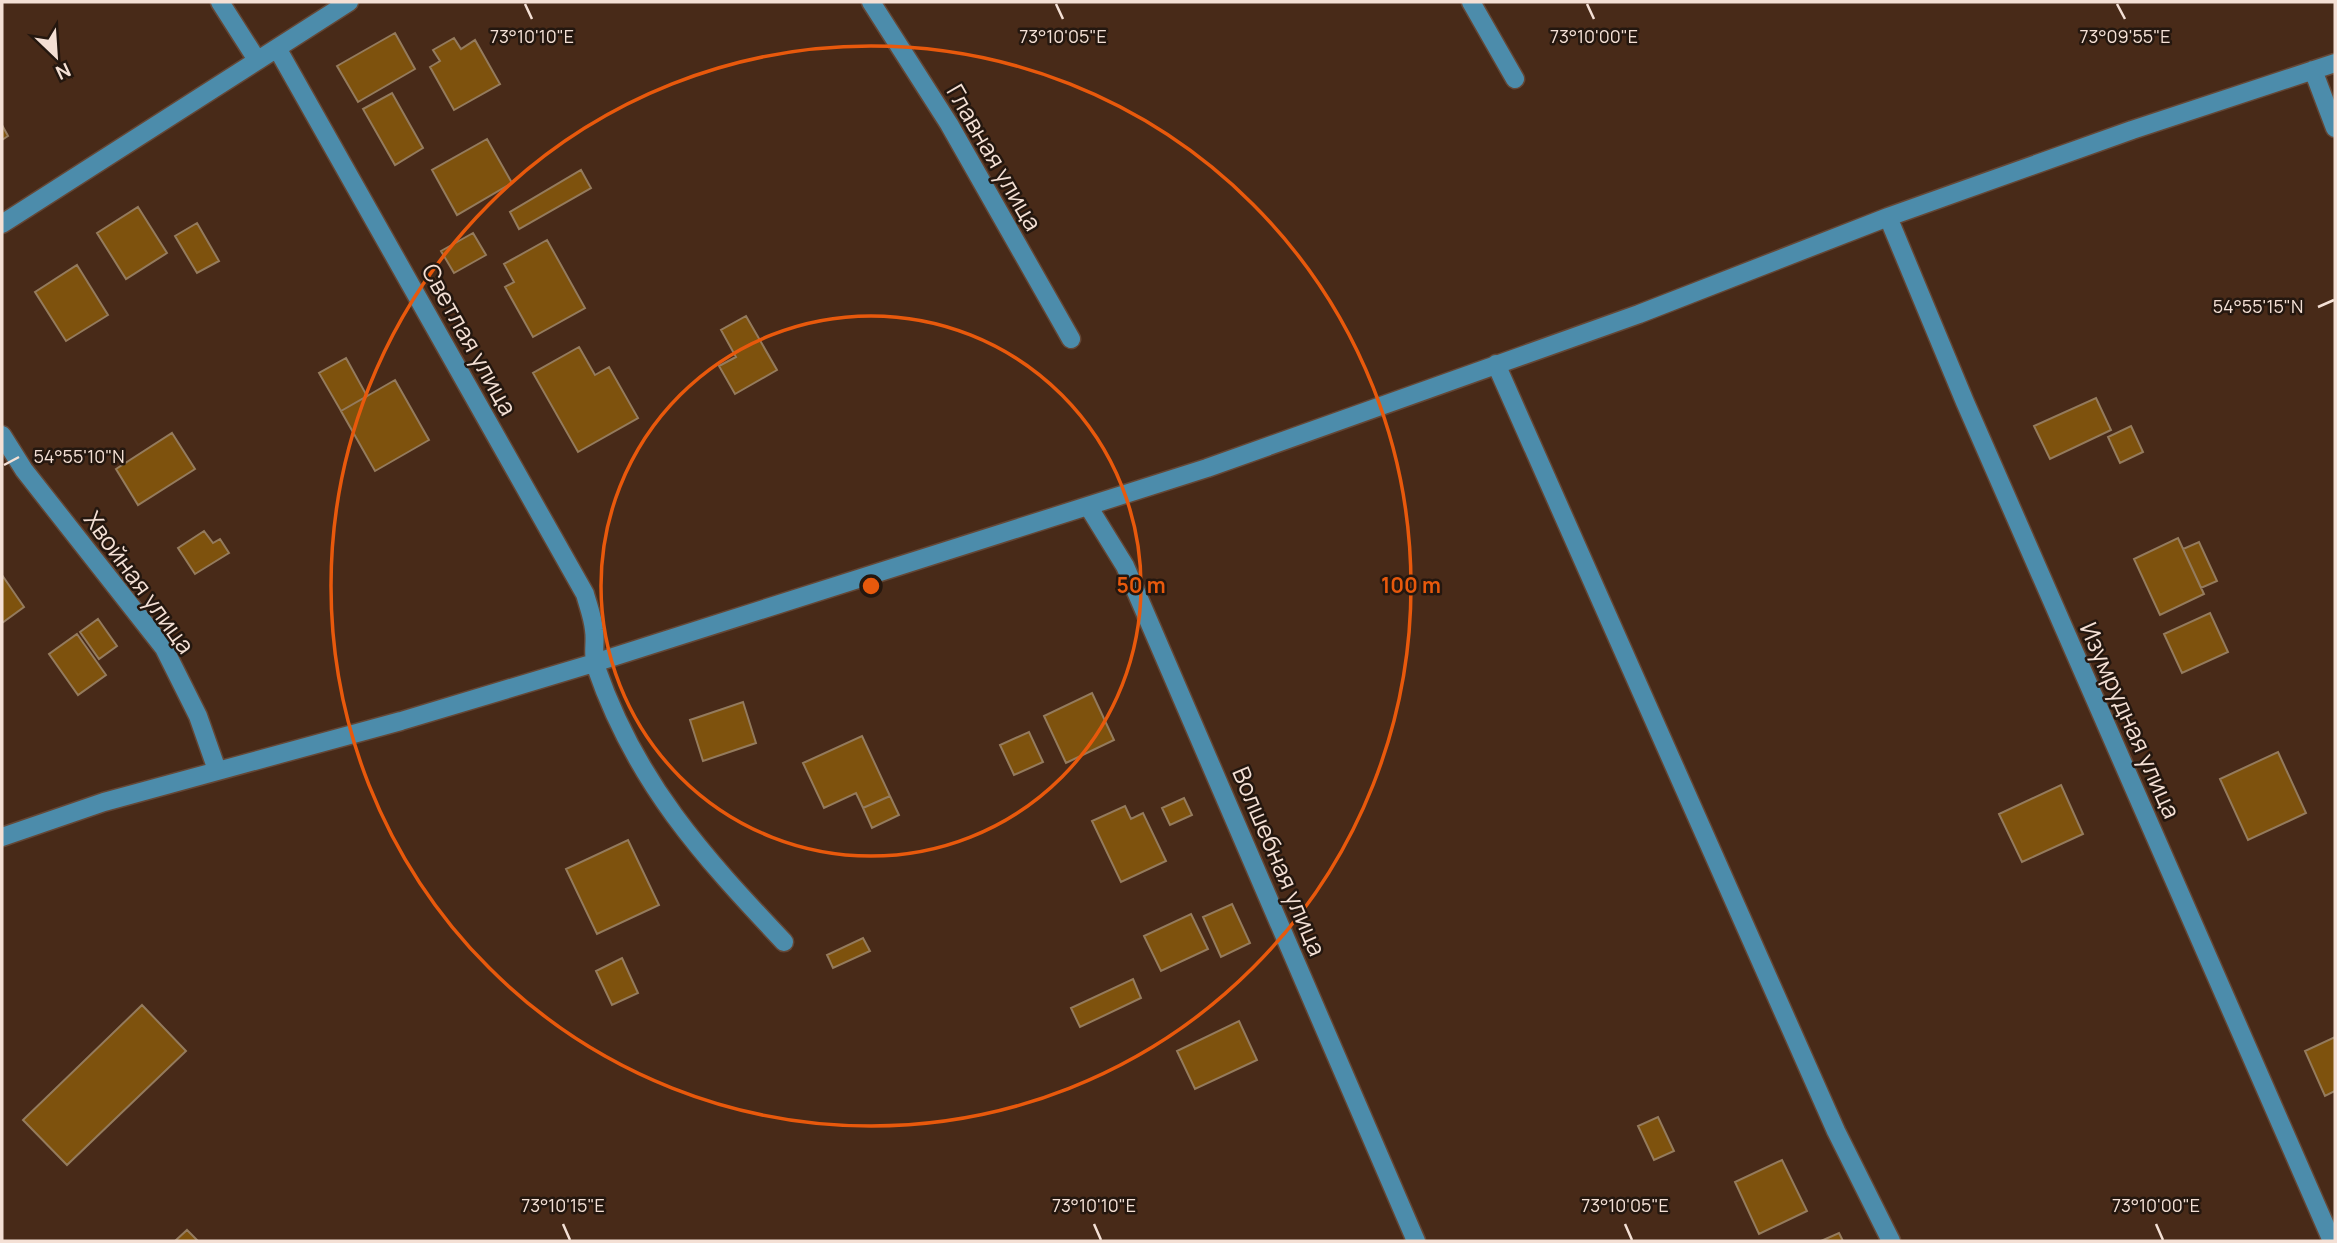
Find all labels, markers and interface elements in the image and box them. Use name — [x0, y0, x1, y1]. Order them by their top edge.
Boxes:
north arrow — [21, 21, 91, 91]
text: 73°10'10"E — [490, 24, 574, 48]
text: 73°10'05"E — [1019, 24, 1107, 48]
text: 73°10'00"E — [1550, 24, 1638, 48]
text: 73°09'55"E — [2079, 24, 2171, 48]
text: N — [52, 57, 75, 86]
street label: Главная улица — [940, 78, 1050, 236]
street label: Светлая улица — [415, 257, 525, 421]
text: 54°55'15"N — [2213, 294, 2303, 318]
text: 54°55'10"N — [33, 444, 125, 468]
street label: Хвойная улица — [77, 504, 203, 660]
text: 50 m — [1116, 571, 1166, 599]
text: 100 m — [1381, 571, 1441, 599]
centre of rings — [859, 574, 883, 598]
street label: Изумрудная улица — [2073, 617, 2189, 823]
street label: Волшебная улица — [1225, 761, 1335, 961]
text: 73°10'15"E — [521, 1193, 605, 1217]
text: 73°10'10"E — [1052, 1193, 1136, 1217]
text: 73°10'05"E — [1581, 1193, 1669, 1217]
text: 73°10'00"E — [2112, 1193, 2200, 1217]

